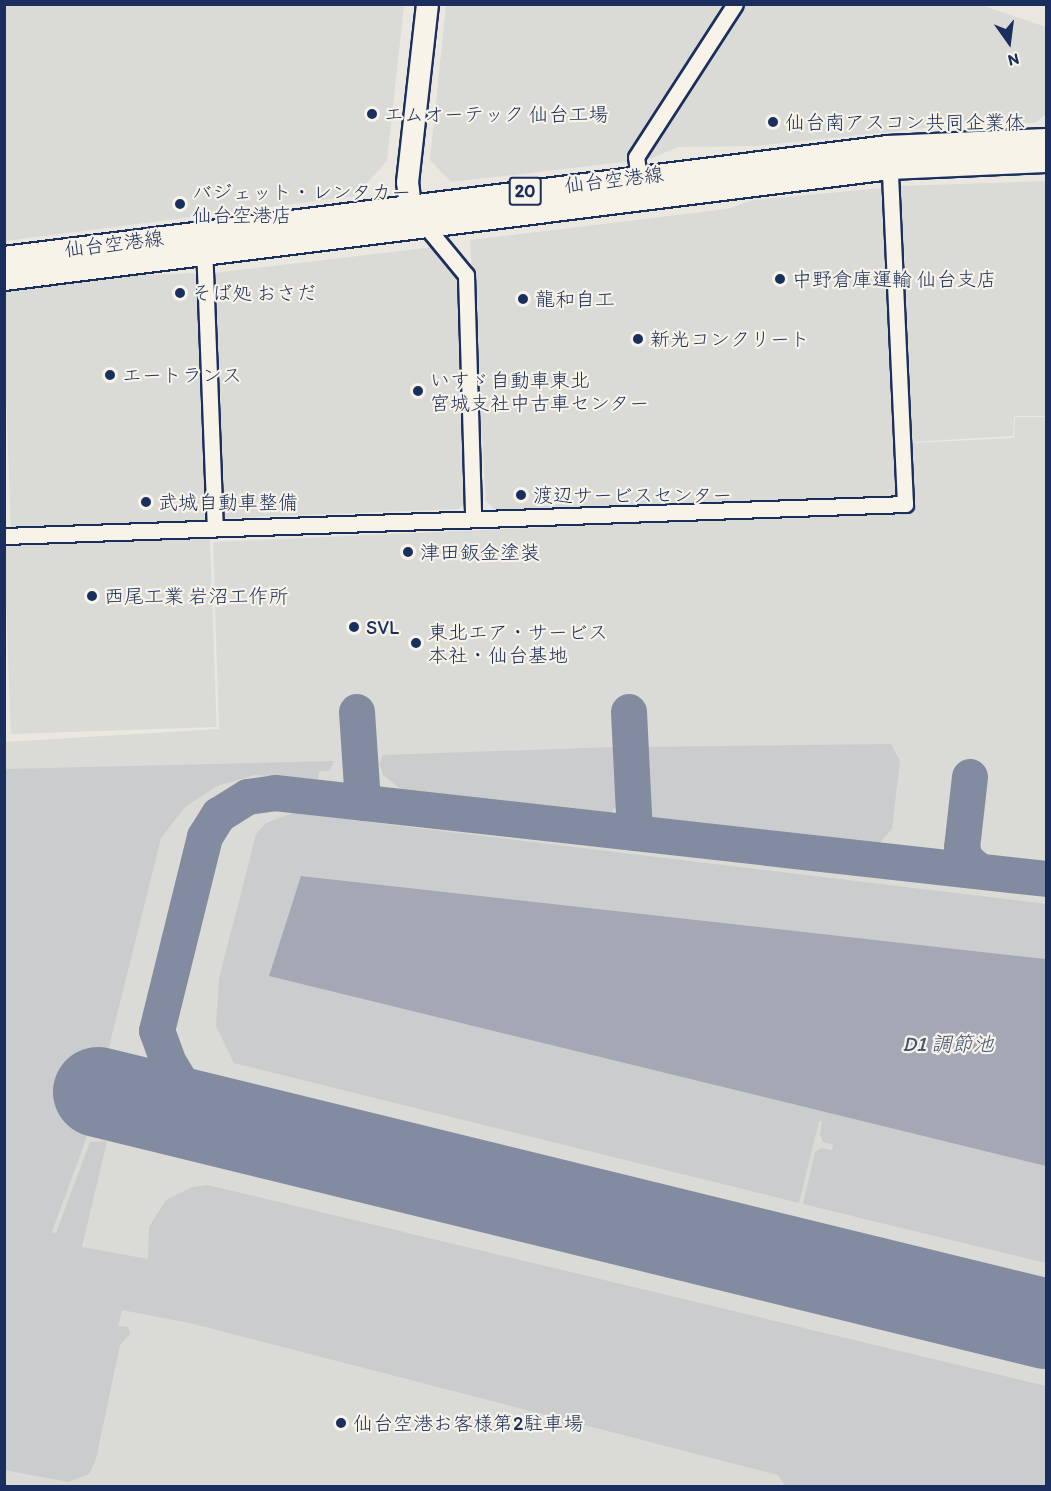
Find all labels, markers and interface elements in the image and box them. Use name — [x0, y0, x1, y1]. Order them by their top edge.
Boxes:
north arrow — [979, 12, 1039, 72]
text: N — [1006, 49, 1021, 70]
place label: エムオーテック 仙台工場 — [384, 102, 608, 126]
marker: エムオーテック 仙台工場 — [365, 107, 379, 121]
place label: 仙台南アスコン共同企業体 — [785, 110, 1025, 134]
marker: 仙台南アスコン共同企業体 — [766, 115, 780, 129]
street label: 仙台空港線 — [563, 162, 665, 198]
road number: 20 — [508, 176, 542, 206]
place label: バジェット・レンタカー 仙台空港店 — [192, 180, 412, 227]
marker: バジェット・レンタカー 仙台空港店 — [173, 197, 187, 211]
street label: 仙台空港線 — [63, 226, 165, 262]
place label: 中野倉庫運輸 仙台支店 — [792, 267, 996, 291]
marker: 中野倉庫運輸 仙台支店 — [773, 272, 787, 286]
place label: そば処 おさだ — [192, 281, 316, 305]
marker: そば処 おさだ — [173, 286, 187, 300]
place label: 龍和自工 — [535, 287, 615, 311]
marker: 龍和自工 — [516, 292, 530, 306]
place label: 新光コンクリート — [650, 327, 810, 351]
marker: 新光コンクリート — [631, 332, 645, 346]
place label: エートランス — [122, 363, 242, 387]
marker: エートランス — [103, 368, 117, 382]
place label: いすゞ自動車東北 宮城支社中古車センター — [430, 368, 650, 415]
marker: いすゞ自動車東北 宮城支社中古車センター — [411, 384, 425, 398]
place label: 渡辺サービスセンター — [533, 483, 733, 507]
marker: 渡辺サービスセンター — [514, 488, 528, 502]
place label: 武城自動車整備 — [158, 490, 298, 514]
marker: 武城自動車整備 — [139, 495, 153, 509]
place label: 津田鈑金塗装 — [420, 540, 540, 564]
marker: 津田鈑金塗装 — [401, 545, 415, 559]
place label: 西尾工業 岩沼工作所 — [104, 584, 288, 608]
marker: 西尾工業 岩沼工作所 — [85, 589, 99, 603]
place label: SVL — [366, 615, 399, 639]
marker: SVL — [347, 620, 361, 634]
place label: 東北エア・サービス 本社・仙台基地 — [428, 620, 608, 667]
marker: 東北エア・サービス 本社・仙台基地 — [409, 636, 423, 650]
water label: D1 調節池 — [902, 1031, 994, 1057]
place label: 仙台空港お客様第2駐車場 — [353, 1411, 584, 1435]
marker: 仙台空港お客様第2駐車場 — [334, 1416, 348, 1430]

